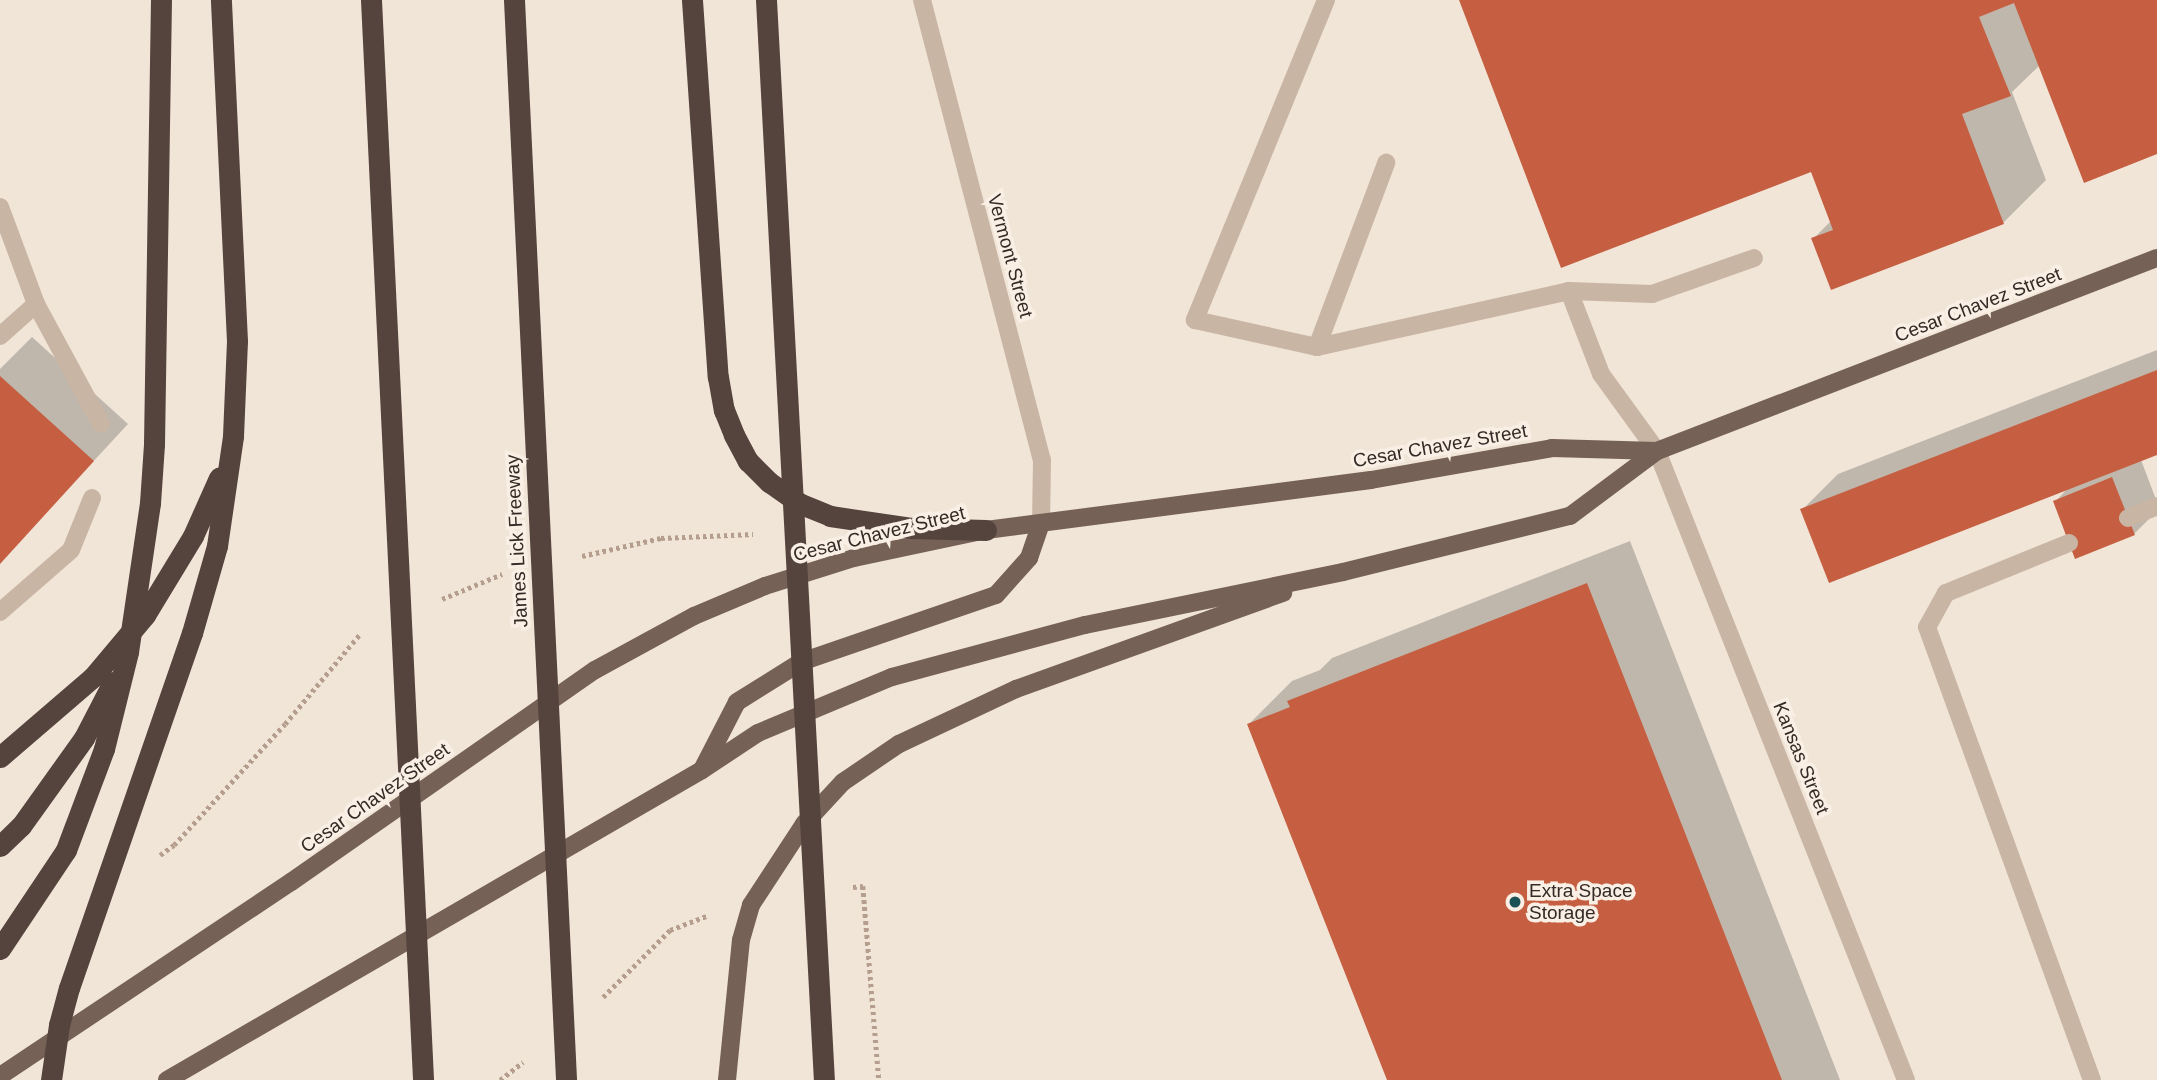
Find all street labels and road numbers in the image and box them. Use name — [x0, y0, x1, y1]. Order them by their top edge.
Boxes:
street label: Vermont Street — [983, 192, 1037, 320]
street label: Cesar Chavez Street — [1892, 263, 2064, 347]
street label: Cesar Chavez Street — [1351, 419, 1529, 473]
street label: James Lick Freeway — [501, 454, 533, 628]
street label: Cesar Chavez Street — [791, 502, 967, 566]
street label: Kansas Street — [1768, 698, 1834, 818]
street label: Cesar Chavez Street — [296, 738, 454, 858]

